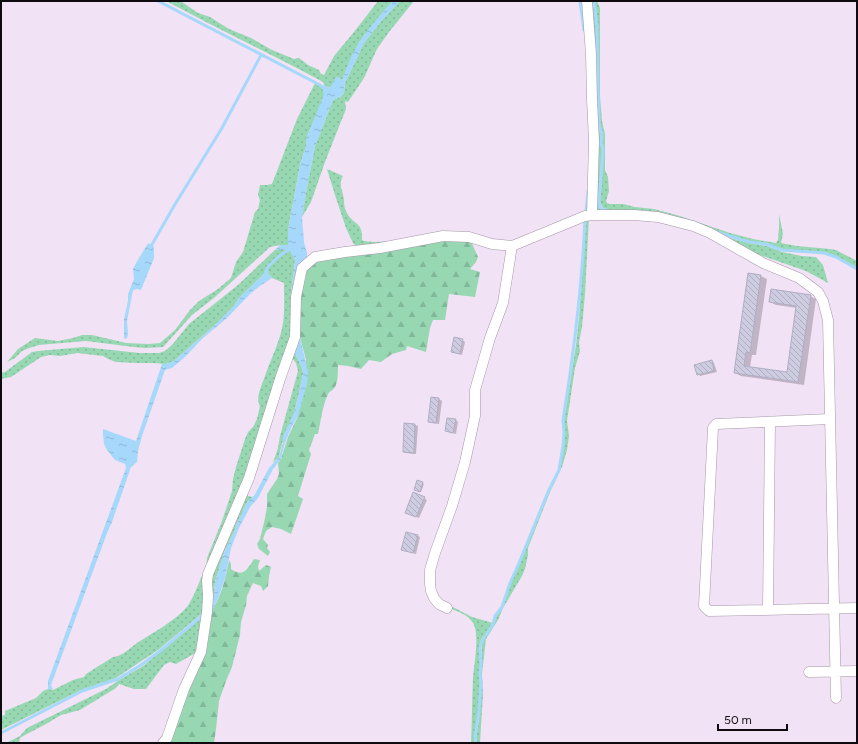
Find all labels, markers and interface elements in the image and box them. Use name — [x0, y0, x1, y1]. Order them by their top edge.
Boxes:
scale bar — [718, 706, 787, 732]
text: 50 m — [724, 713, 752, 727]

